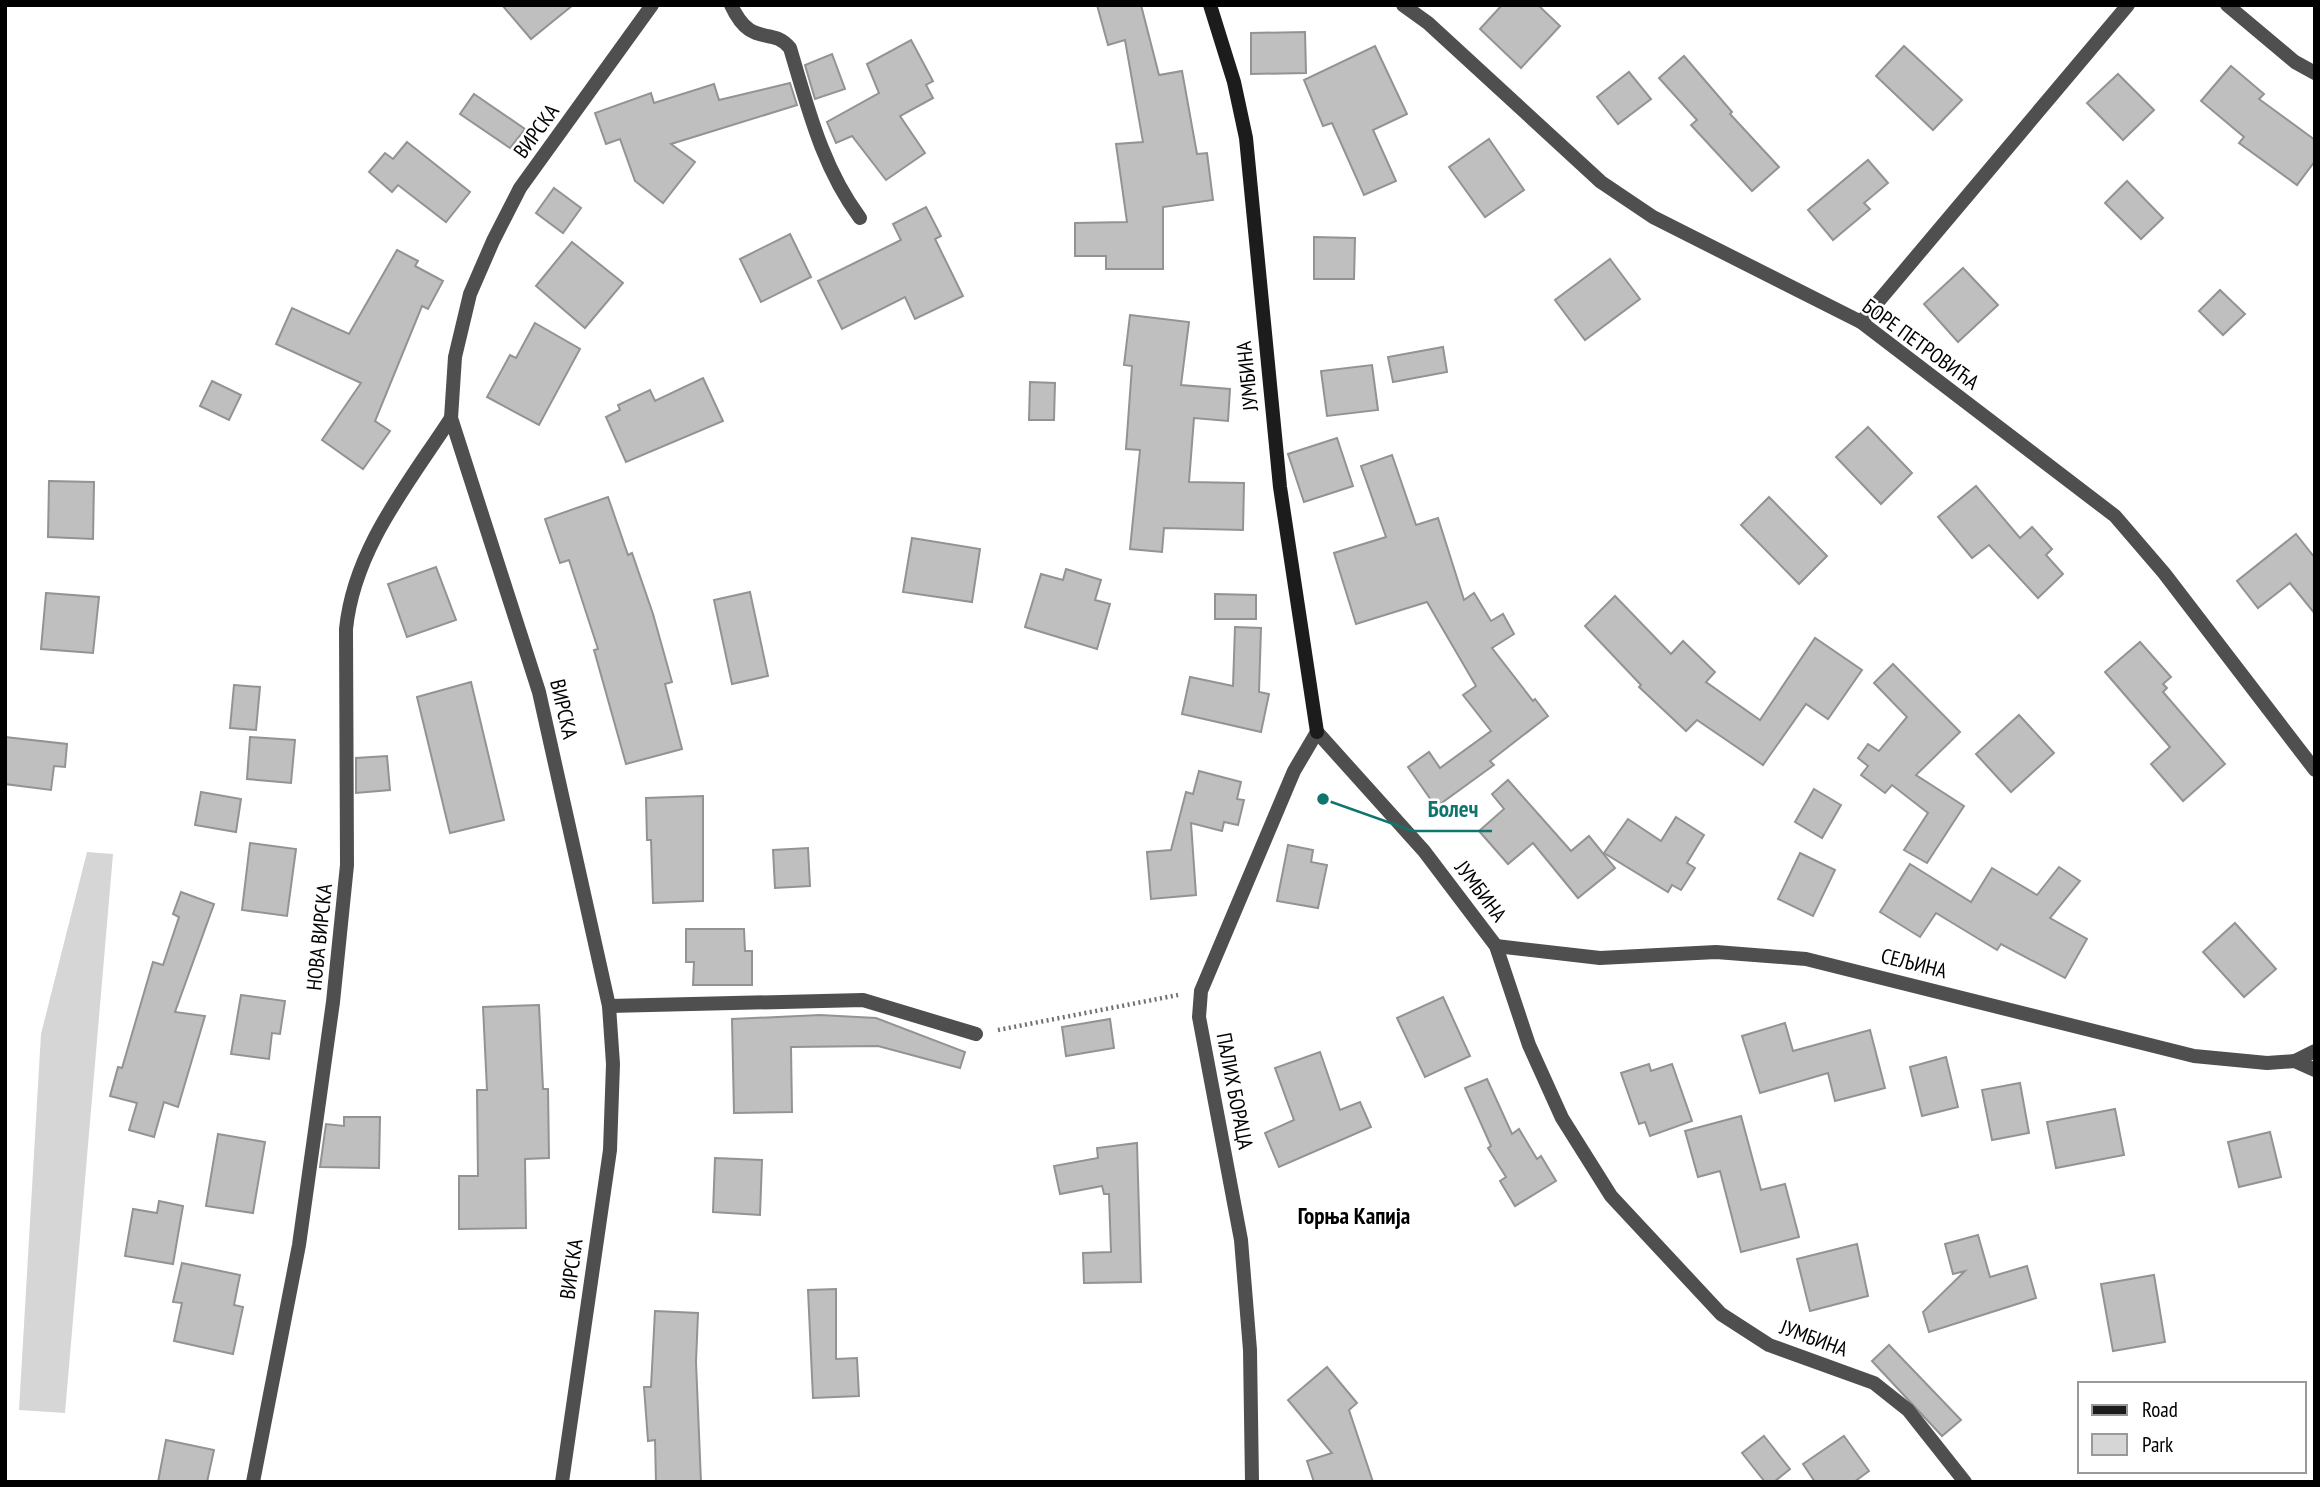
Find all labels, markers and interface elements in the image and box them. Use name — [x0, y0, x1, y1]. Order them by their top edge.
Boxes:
street label: ВИРСКА — [507, 99, 565, 163]
street label: БОРЕ ПЕТРОВИЋА — [1857, 293, 1985, 395]
street label: ЈУМБИНА — [1230, 340, 1264, 413]
street label: ВИРСКА — [544, 677, 584, 742]
callout: Болеч — [1413, 787, 1492, 831]
text: Болеч — [1428, 794, 1478, 823]
street label: ЈУМБИНА — [1449, 854, 1513, 927]
street label: НОВА ВИРСКА — [300, 882, 338, 992]
street label: СЕЉИНА — [1878, 942, 1950, 984]
street label: ПАЛИХ БОРАЦА — [1210, 1030, 1260, 1152]
district label: Горња Капија — [1298, 1201, 1410, 1230]
street label: ВИРСКА — [553, 1237, 589, 1301]
street label: ЈУМБИНА — [1776, 1313, 1851, 1363]
legend — [2078, 1382, 2306, 1473]
text: Road — [2142, 1396, 2178, 1423]
text: Park — [2142, 1431, 2173, 1458]

